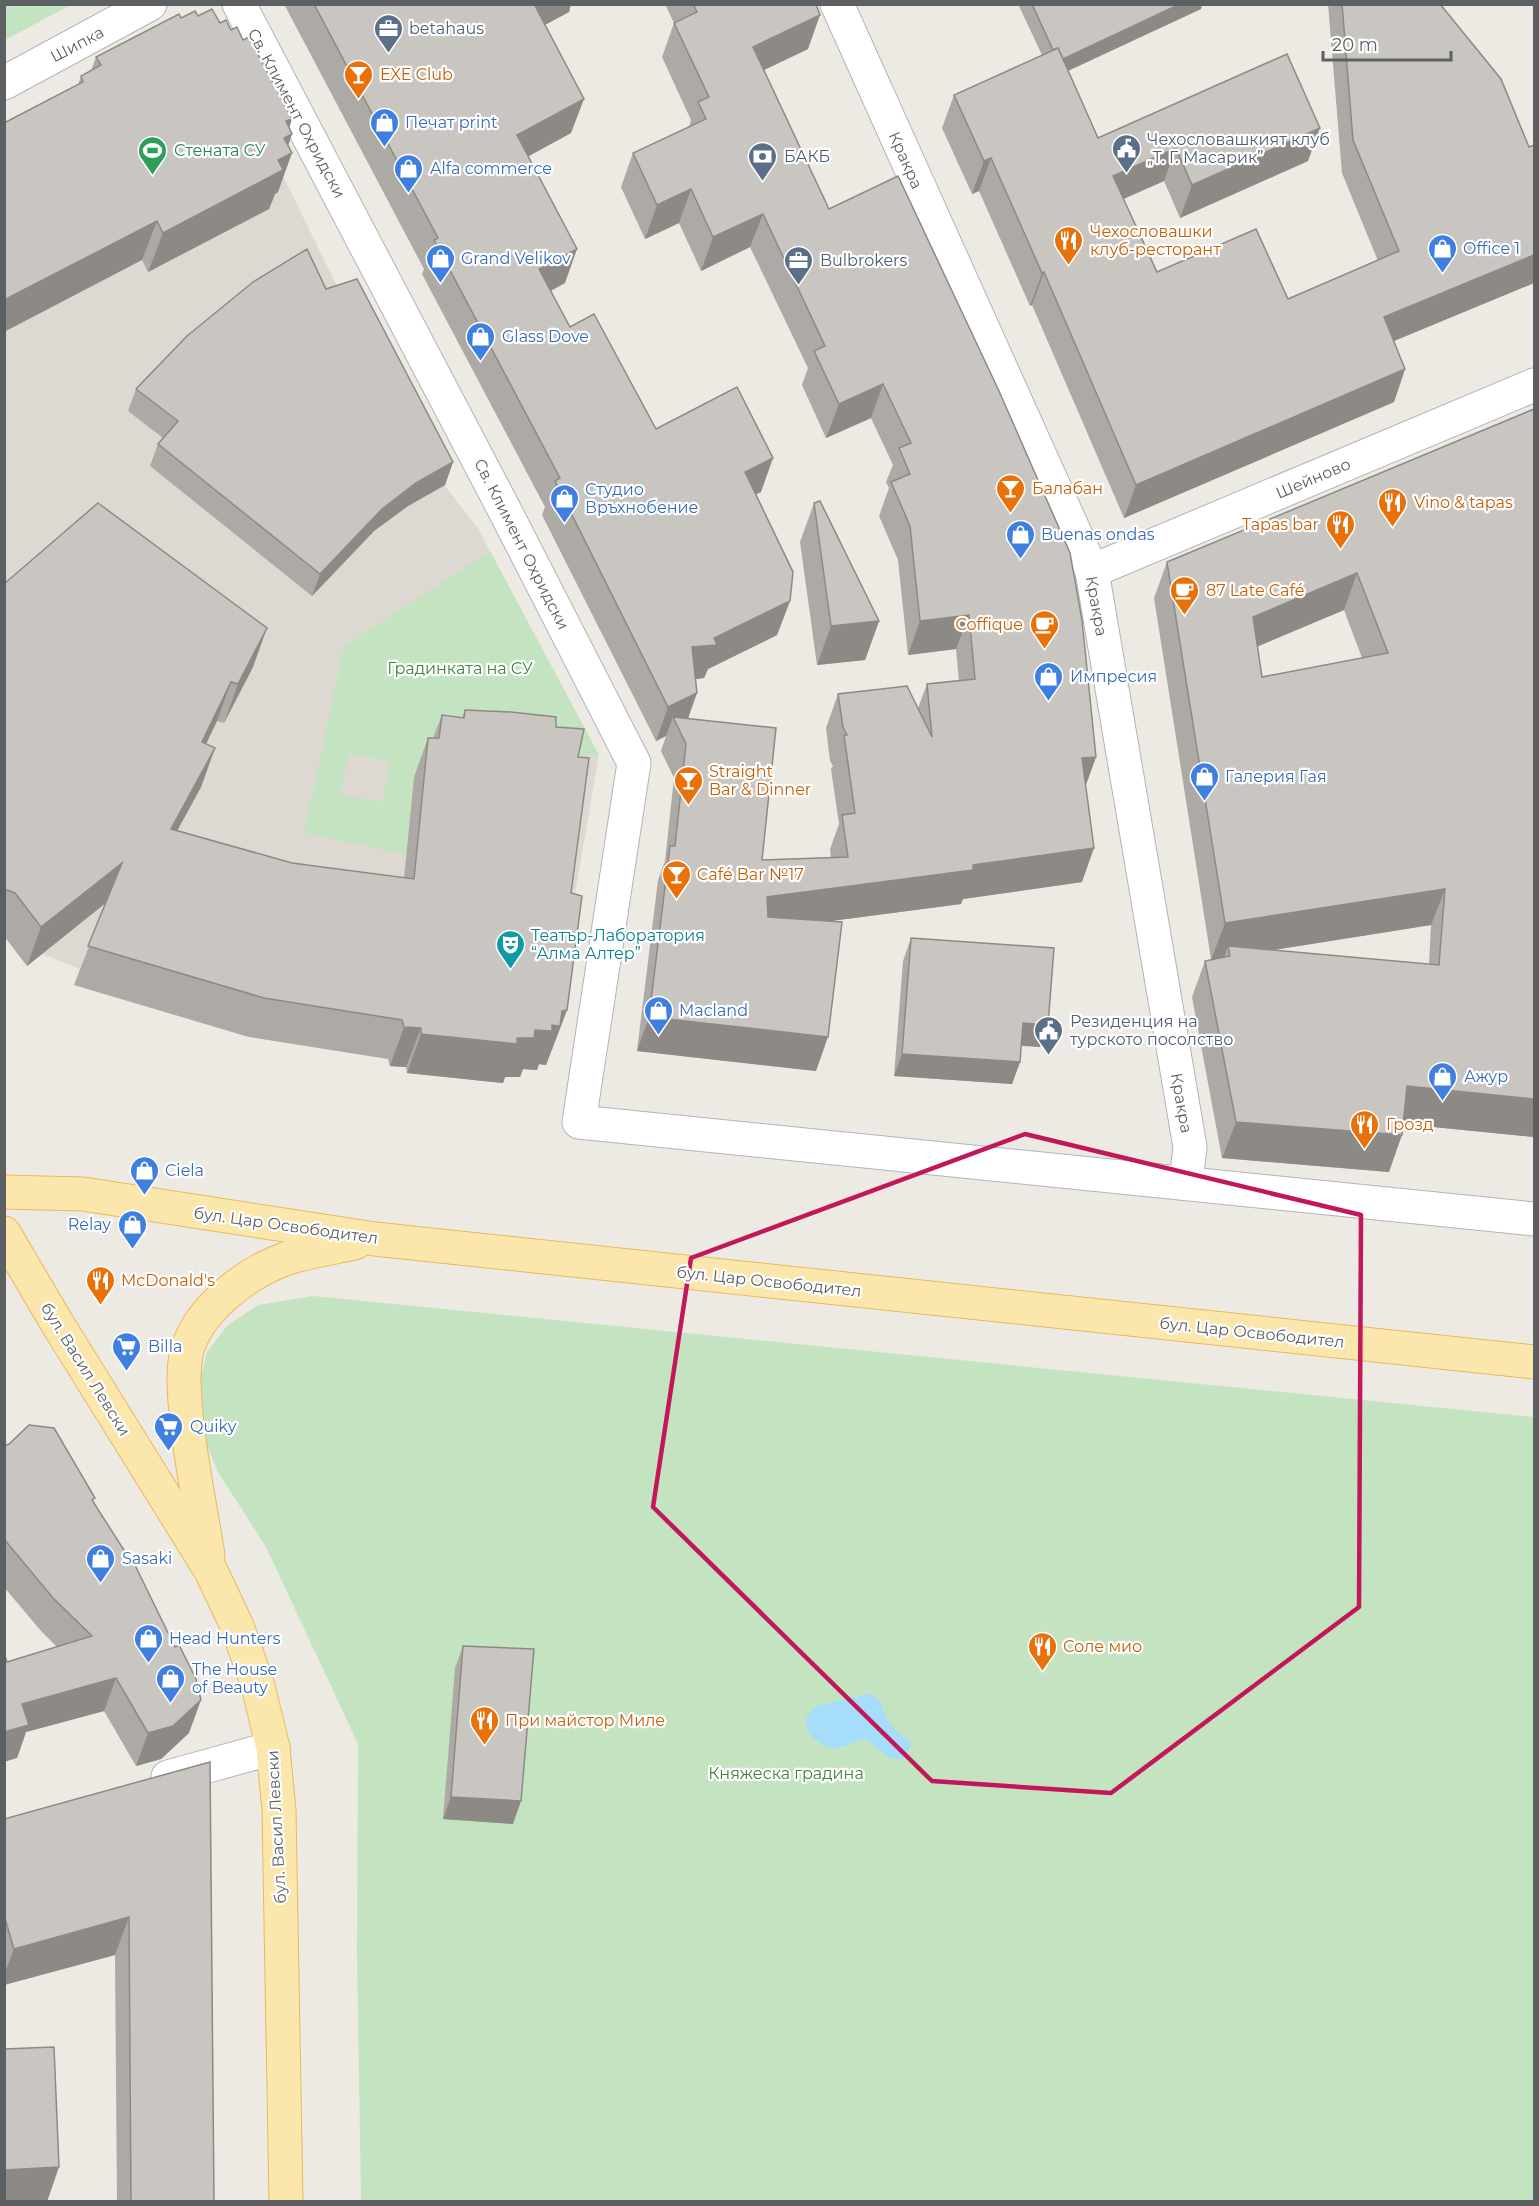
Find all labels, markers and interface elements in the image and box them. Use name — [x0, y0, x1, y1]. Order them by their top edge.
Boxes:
office icon: betahaus — [372, 12, 404, 54]
place label: betahaus — [409, 19, 484, 38]
street label: Шипка — [47, 22, 107, 66]
scale bar — [1323, 24, 1450, 62]
street label: Св. Климент Охридски — [244, 25, 349, 201]
text: 20 m — [1332, 34, 1378, 56]
bar icon: EXE Club — [343, 58, 375, 100]
place label: EXE Club — [380, 65, 453, 84]
shop icon: Печат print — [368, 106, 400, 148]
place label: Печат print — [405, 113, 498, 132]
street label: Кракра — [884, 129, 927, 192]
place label: Чехословашкият клуб „Т. Г. Масарик” — [1147, 130, 1330, 167]
public building icon: Чехословашкият клуб „Т. Г. Масарик” — [1110, 132, 1142, 174]
sports icon: Стената СУ — [137, 134, 169, 176]
bank icon: БАКБ — [747, 140, 779, 182]
place label: Стената СУ — [174, 141, 266, 160]
place label: БАКБ — [784, 147, 830, 166]
shop icon: Alfa commerce — [393, 152, 425, 194]
place label: Alfa commerce — [430, 159, 552, 178]
place label: Чехословашки клуб-ресторант — [1090, 222, 1221, 259]
restaurant icon: Чехословашки клуб-ресторант — [1053, 224, 1085, 266]
shop icon: Office 1 — [1426, 232, 1458, 274]
place label: Office 1 — [1463, 239, 1520, 258]
shop icon: Grand Velikov — [424, 242, 456, 284]
office icon: Bulbrokers — [783, 244, 815, 286]
place label: Grand Velikov — [461, 249, 571, 268]
place label: Bulbrokers — [820, 251, 907, 270]
shop icon: Glass Dove — [465, 320, 497, 362]
place label: Glass Dove — [502, 327, 589, 346]
street label: Шейново — [1273, 454, 1353, 503]
street label: Св. Климент Охридски — [470, 455, 573, 633]
bar icon: Балабан — [995, 472, 1027, 514]
place label: Балабан — [1032, 479, 1103, 498]
place label: Студио Връхнобение — [585, 480, 698, 517]
shop icon: Студио Връхнобение — [548, 482, 580, 524]
restaurant icon: Vino & tapas — [1377, 486, 1409, 528]
place label: Vino & tapas — [1414, 493, 1513, 512]
restaurant icon: Tapas bar — [1324, 508, 1356, 550]
place label: Tapas bar — [1242, 515, 1319, 534]
shop icon: Buenas ondas — [1004, 518, 1036, 560]
place label: Buenas ondas — [1041, 525, 1155, 544]
street label: Кракра — [1082, 574, 1111, 638]
cafe icon: 87 Late Café — [1169, 574, 1201, 616]
place label: 87 Late Café — [1206, 581, 1304, 600]
cafe icon: Coffique — [1028, 608, 1060, 650]
place label: Coffique — [956, 615, 1023, 634]
park label: Градинката на СУ — [387, 659, 533, 678]
shop icon: Импресия — [1033, 660, 1065, 702]
place label: Импресия — [1070, 667, 1157, 686]
shop icon: Галерия Гая — [1188, 760, 1220, 802]
place label: Straight Bar & Dinner — [709, 762, 811, 799]
bar icon: Straight Bar & Dinner — [672, 764, 704, 806]
place label: Галерия Гая — [1225, 767, 1327, 786]
bar icon: Café Bar №17 — [660, 858, 692, 900]
place label: Café Bar №17 — [697, 865, 804, 884]
place label: Театър-Лаборатория “Алма Алтер” — [531, 926, 705, 963]
theatre icon: Театър-Лаборатория “Алма Алтер” — [494, 928, 526, 970]
shop icon: Macland — [642, 994, 674, 1036]
place label: Macland — [679, 1001, 748, 1020]
place label: Резиденция на турското посолство — [1070, 1012, 1233, 1049]
public building icon: Резиденция на турското посолство — [1033, 1014, 1065, 1056]
shop icon: Ажур — [1427, 1060, 1459, 1102]
place label: Ажур — [1464, 1067, 1508, 1086]
street label: Кракра — [1167, 1071, 1196, 1135]
restaurant icon: Грозд — [1349, 1108, 1381, 1150]
place label: Грозд — [1386, 1115, 1433, 1134]
shop icon: Ciela — [128, 1154, 160, 1196]
place label: Ciela — [165, 1161, 204, 1180]
street label: бул. Цар Освободител — [193, 1203, 379, 1248]
shop icon: Relay — [116, 1208, 148, 1250]
place label: Relay — [68, 1215, 111, 1234]
street label: бул. Цар Освободител — [675, 1262, 862, 1301]
restaurant icon: McDonald's — [84, 1264, 116, 1306]
place label: McDonald's — [121, 1271, 215, 1290]
street label: бул. Васил Левски — [37, 1299, 134, 1439]
street label: бул. Цар Освободител — [1158, 1313, 1345, 1352]
supermarket icon: Billa — [111, 1330, 143, 1372]
place label: Billa — [148, 1337, 182, 1356]
supermarket icon: Quiky — [153, 1410, 185, 1452]
place label: Quiky — [190, 1417, 237, 1436]
shop icon: Sasaki — [85, 1542, 117, 1584]
place label: Sasaki — [122, 1549, 172, 1568]
shop icon: Head Hunters — [132, 1622, 164, 1664]
place label: Head Hunters — [169, 1629, 281, 1648]
restaurant icon: Соле мио — [1026, 1630, 1058, 1672]
place label: Соле мио — [1063, 1637, 1142, 1656]
place label: The House of Beauty — [192, 1660, 277, 1697]
shop icon: The House of Beauty — [155, 1662, 187, 1704]
restaurant icon: При майстор Миле — [468, 1704, 500, 1746]
place label: При майстор Миле — [505, 1711, 665, 1730]
street label: бул. Васил Левски — [263, 1750, 290, 1904]
park label: Княжеска градина — [708, 1764, 864, 1783]

